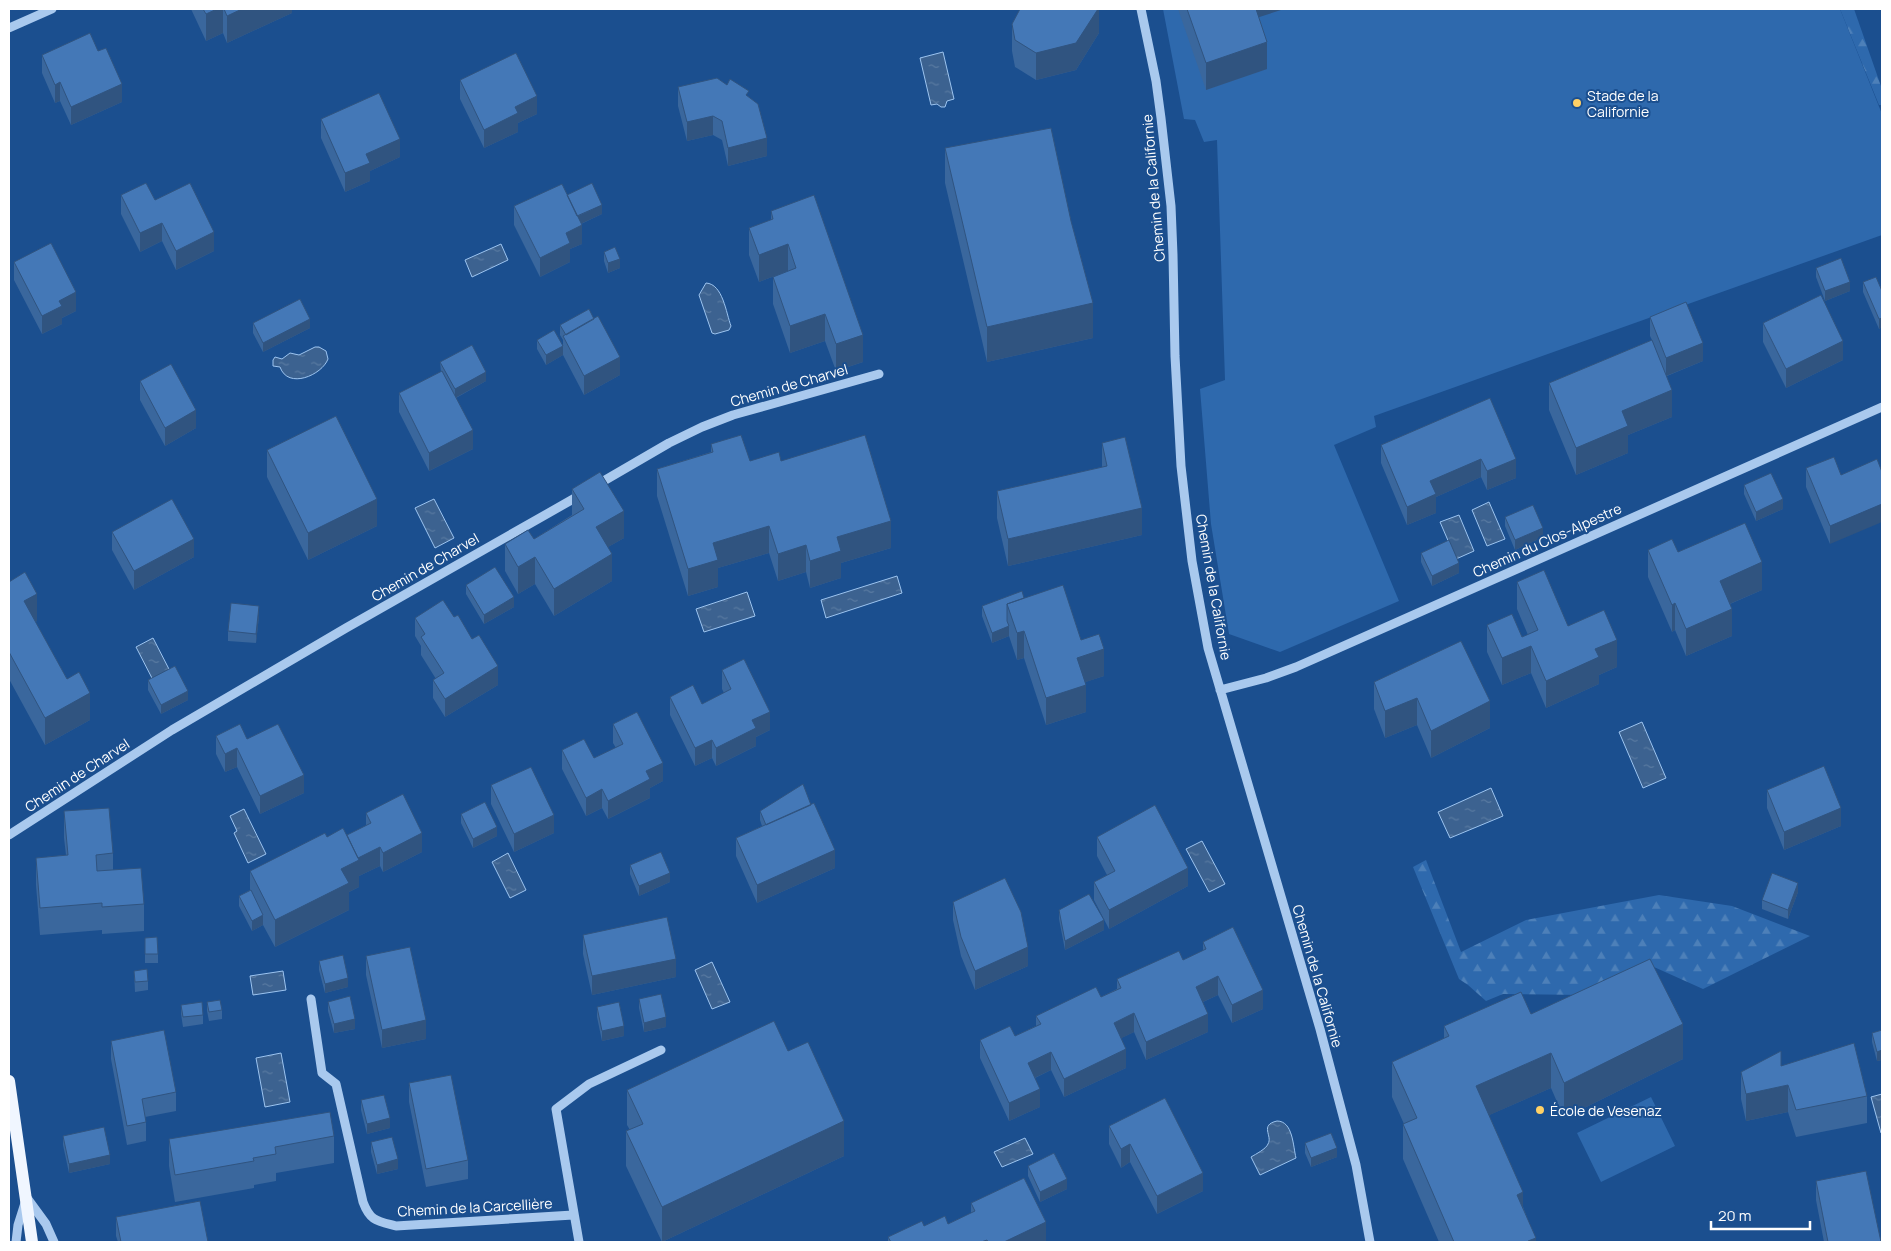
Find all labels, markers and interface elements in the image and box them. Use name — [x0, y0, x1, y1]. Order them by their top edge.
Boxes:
place label: Stade de la Californie — [1587, 86, 1659, 121]
marker: Stade de la Californie — [1571, 97, 1583, 109]
street label: Chemin de la Californie — [1137, 114, 1169, 262]
street label: Chemin de Charvel — [728, 359, 850, 411]
street label: Chemin du Clos-Alpestre — [1470, 499, 1624, 581]
street label: Chemin de la Californie — [1192, 513, 1236, 661]
street label: Chemin de Charvel — [368, 528, 482, 606]
street label: Chemin de Charvel — [21, 734, 133, 816]
street label: Chemin de la Californie — [1288, 902, 1348, 1050]
place label: École de Vesenaz — [1550, 1101, 1662, 1120]
marker: École de Vesenaz — [1534, 1104, 1546, 1116]
street label: Chemin de la Carcellière — [397, 1193, 553, 1221]
scale bar — [1711, 1198, 1810, 1230]
text: 20 m — [1718, 1205, 1751, 1226]

